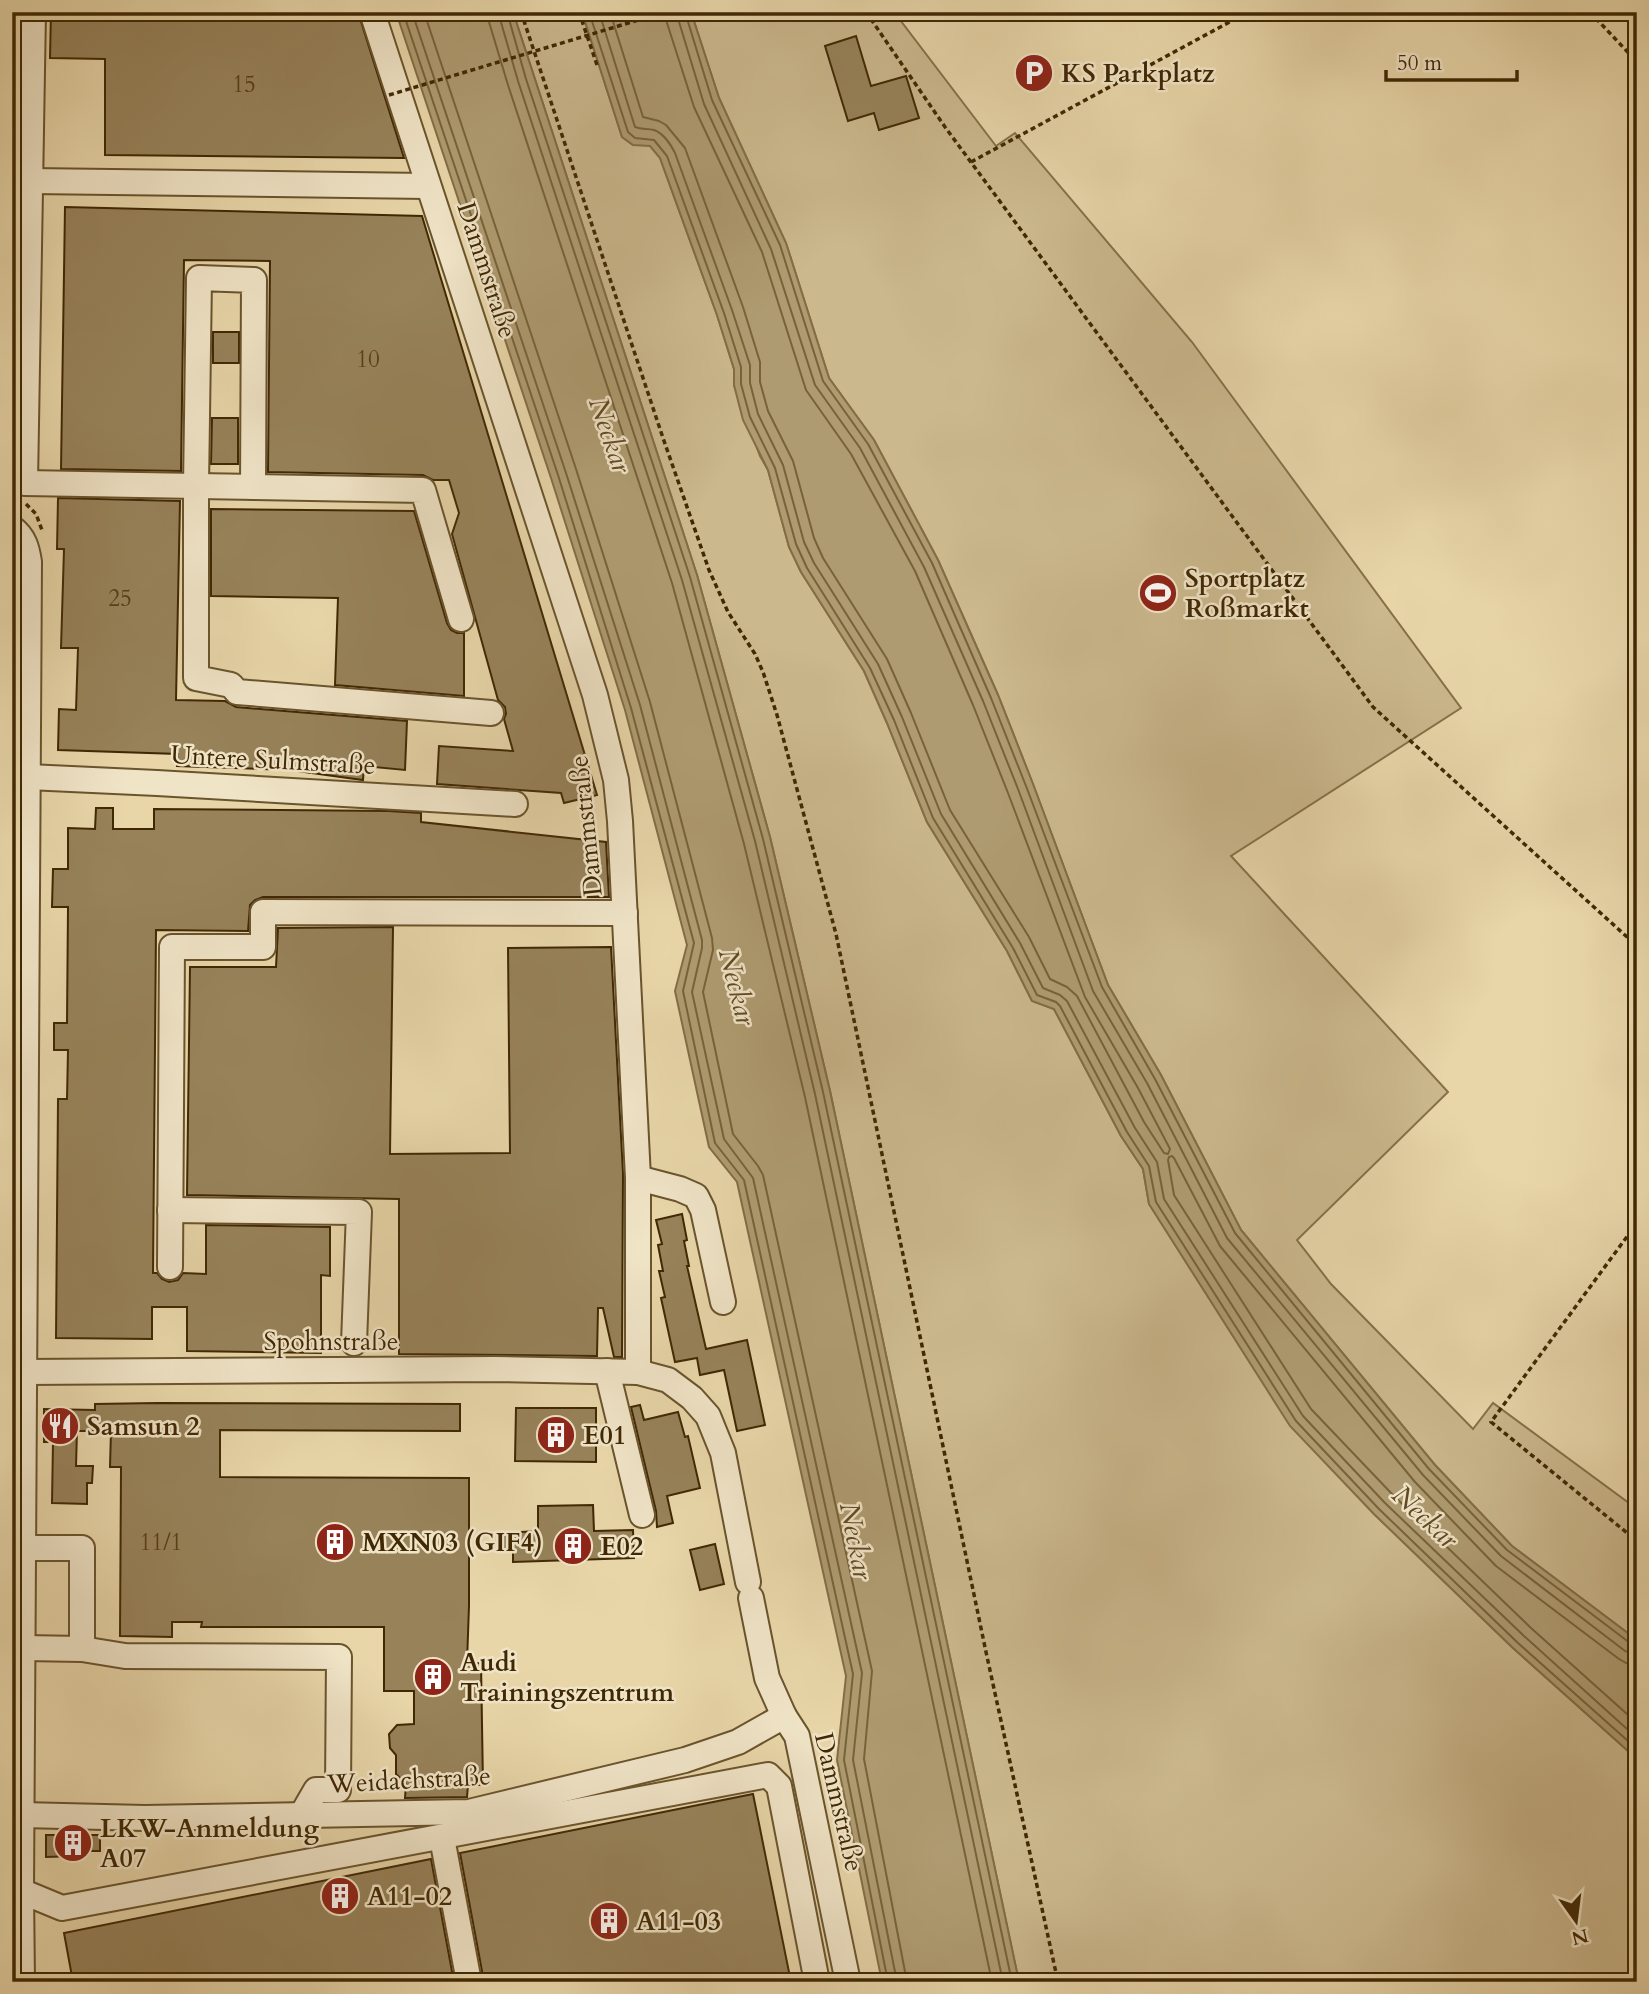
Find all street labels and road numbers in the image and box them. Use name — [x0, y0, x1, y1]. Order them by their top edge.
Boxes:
street label: Dammstraße — [449, 197, 525, 343]
street label: Untere Sulmstraße — [170, 737, 376, 783]
street label: Dammstraße — [561, 754, 611, 898]
street label: Spohnstraße — [264, 1324, 398, 1359]
street label: Dammstraße — [806, 1729, 872, 1875]
street label: Weidachstraße — [325, 1758, 492, 1802]

